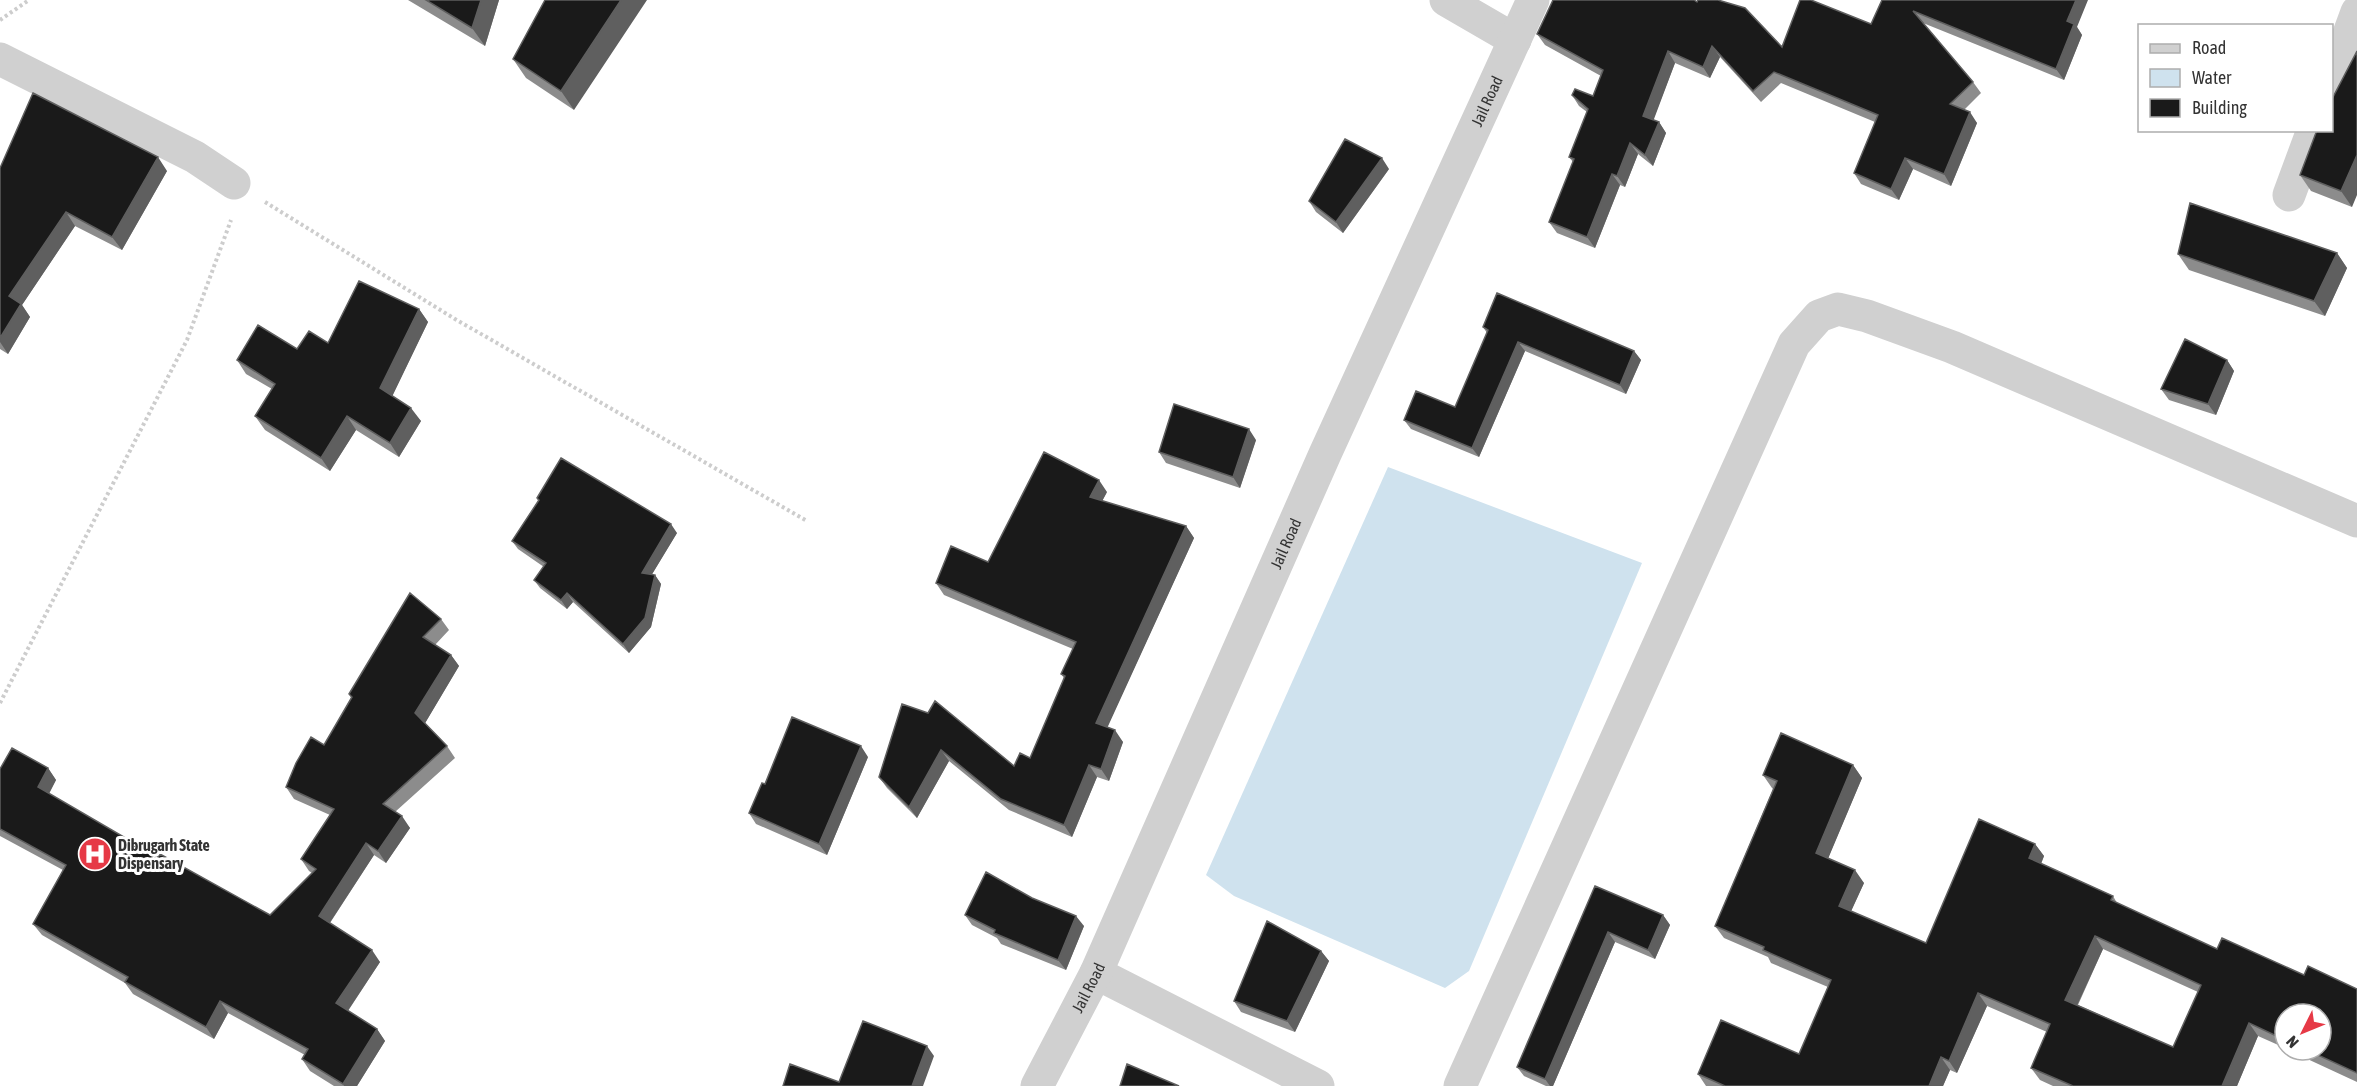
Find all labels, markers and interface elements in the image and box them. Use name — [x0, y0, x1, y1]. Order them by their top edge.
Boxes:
legend — [2138, 24, 2333, 132]
text: Road — [2192, 37, 2226, 58]
text: Water — [2192, 67, 2232, 88]
street label: Jail Road — [1467, 73, 1506, 129]
text: Building — [2192, 97, 2247, 118]
street label: Jail Road — [1267, 515, 1305, 571]
hospital icon: Dibrugarh State Dispensary — [77, 836, 113, 872]
place label: Dibrugarh State Dispensary — [118, 836, 210, 872]
street label: Jail Road — [1068, 960, 1108, 1015]
north arrow — [2273, 1002, 2333, 1062]
text: N — [2282, 1033, 2302, 1052]

